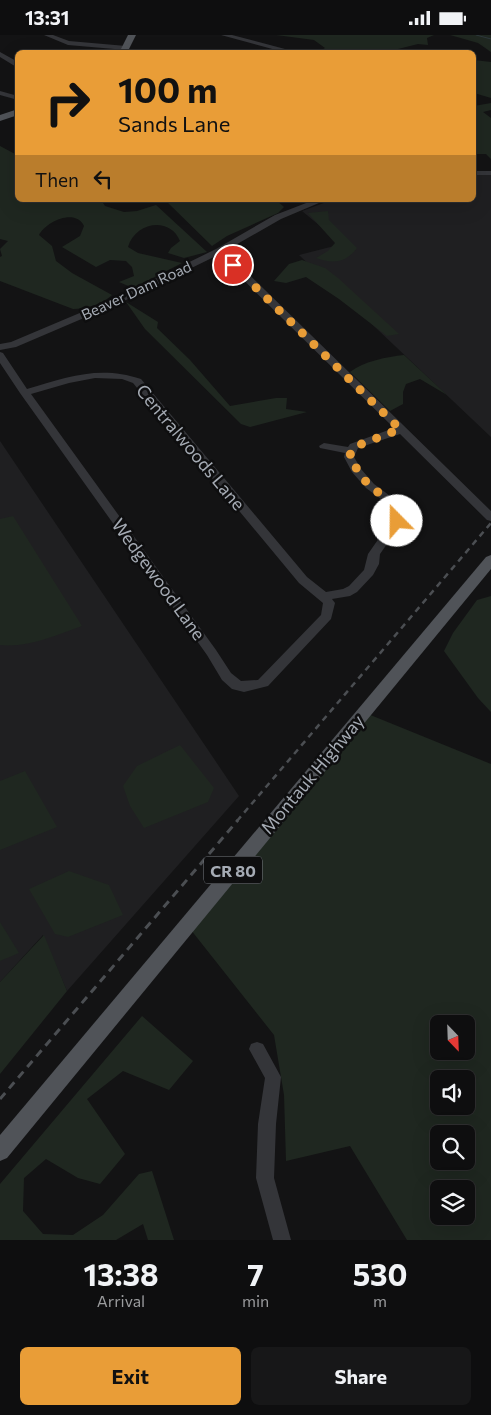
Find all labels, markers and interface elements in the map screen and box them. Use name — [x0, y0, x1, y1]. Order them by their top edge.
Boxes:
text: 13:31 — [25, 6, 69, 29]
text: 100 m — [118, 67, 218, 110]
icon: right — [35, 70, 100, 135]
text: Sands Lane — [118, 110, 230, 137]
icon: left — [89, 165, 117, 193]
text: Then — [35, 168, 79, 191]
pin — [212, 244, 254, 286]
icon: arrive — [219, 251, 247, 279]
street label: Beaver Dam Road — [78, 257, 194, 323]
street label: Centralwoods Lane — [132, 380, 250, 514]
position arrow — [370, 494, 422, 546]
street label: Wedgewood Lane — [108, 514, 210, 644]
street label: Montauk Highway — [256, 710, 368, 838]
road number: CR 80 — [204, 857, 262, 883]
north arrow — [430, 1015, 475, 1060]
map controls — [430, 1015, 475, 1225]
button: sound — [430, 1070, 475, 1115]
button: search — [430, 1125, 475, 1170]
button: layers — [430, 1180, 475, 1225]
text: 13:38 — [83, 1255, 158, 1292]
text: 7 — [247, 1255, 264, 1292]
text: 530 — [353, 1255, 408, 1292]
text: Arrival — [97, 1291, 145, 1310]
text: min — [242, 1291, 269, 1310]
text: m — [373, 1291, 387, 1310]
button: Exit — [20, 1347, 241, 1405]
button: Share — [251, 1347, 471, 1405]

